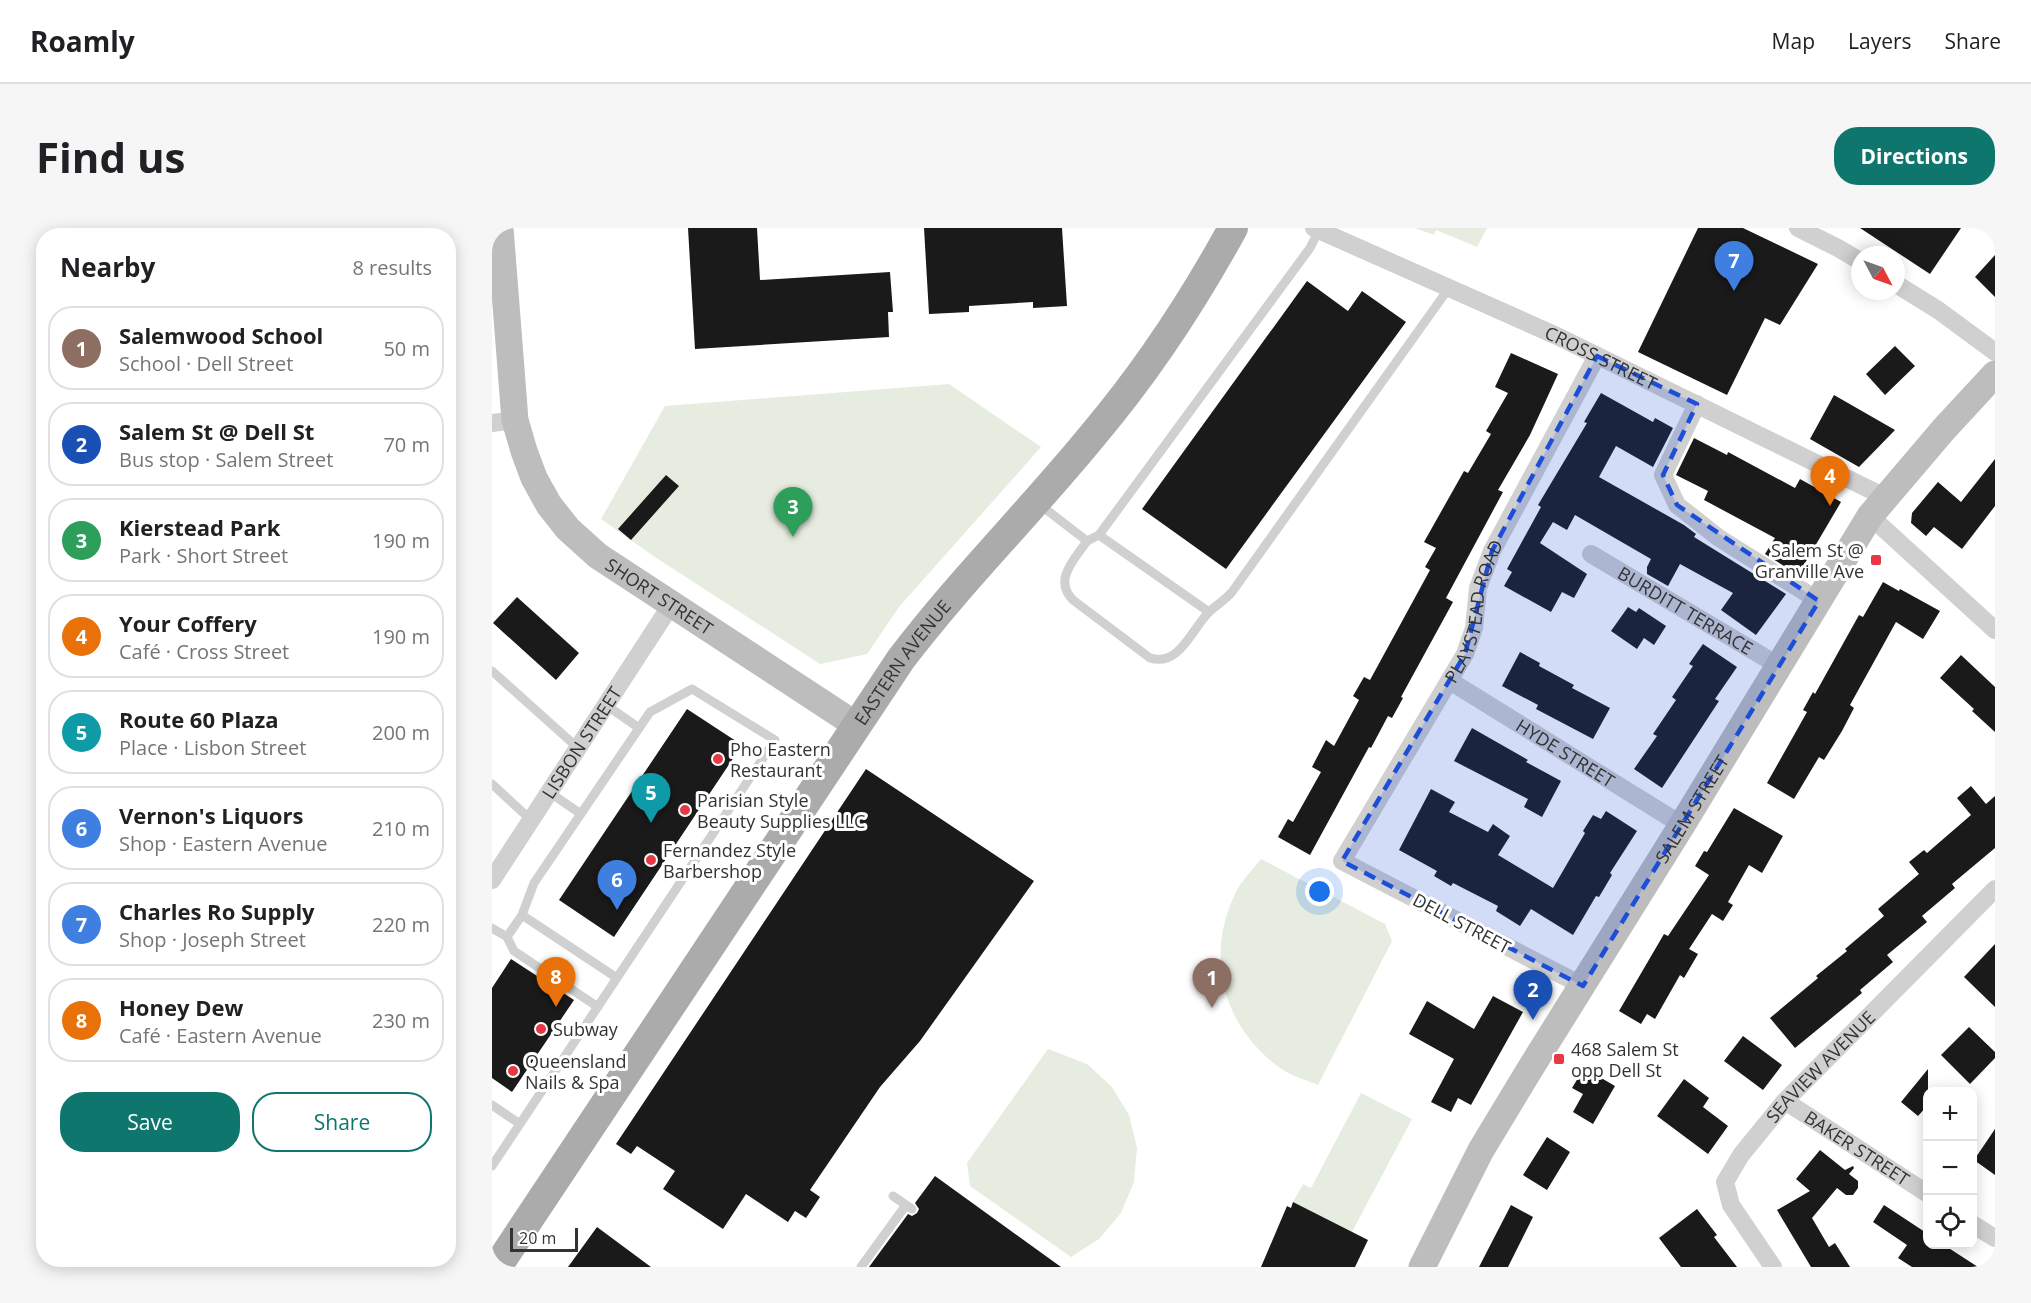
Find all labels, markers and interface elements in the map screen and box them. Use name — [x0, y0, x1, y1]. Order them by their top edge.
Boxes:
text: Roamly — [30, 22, 135, 60]
text: Map — [1772, 27, 1815, 55]
text: Layers — [1848, 27, 1912, 55]
text: Share — [1945, 27, 2001, 55]
button: Directions — [1834, 127, 1995, 185]
text: Find us — [36, 128, 185, 185]
pin: 7 — [1714, 242, 1754, 291]
north arrow — [1851, 246, 1905, 300]
text: Nearby — [60, 249, 155, 285]
text: 8 results — [352, 254, 432, 281]
text: Salemwood School — [119, 320, 323, 350]
street label: CROSS STREET — [1541, 320, 1661, 395]
text: 1 — [76, 335, 87, 362]
text: 50 m — [383, 335, 430, 362]
text: School · Dell Street — [119, 350, 293, 377]
text: Salem St @ Dell St — [119, 416, 314, 446]
text: 2 — [76, 431, 87, 458]
text: 70 m — [383, 431, 430, 458]
text: Bus stop · Salem Street — [119, 446, 333, 473]
pin: 4 — [1810, 456, 1850, 506]
pin: 3 — [774, 488, 812, 537]
text: Kierstead Park — [119, 512, 280, 542]
text: 3 — [76, 527, 87, 554]
text: 190 m — [372, 527, 430, 554]
street label: PLAYSTEAD ROAD — [1439, 535, 1508, 687]
place label: Salem St @ Granville Ave — [1755, 538, 1864, 583]
text: Park · Short Street — [119, 542, 288, 569]
street label: SHORT STREET — [601, 552, 718, 640]
marker: Salem St @ Granville Ave — [1869, 553, 1883, 567]
street label: BURDITT TERRACE — [1613, 561, 1758, 660]
street label: EASTERN AVENUE — [849, 595, 956, 730]
text: Your Coffery — [119, 608, 257, 638]
text: 4 — [76, 623, 87, 650]
text: 190 m — [372, 623, 430, 650]
text: Café · Cross Street — [119, 638, 289, 665]
street label: LISBON STREET — [536, 682, 627, 803]
text: Route 60 Plaza — [119, 704, 279, 734]
street label: HYDE STREET — [1512, 713, 1620, 792]
text: 5 — [76, 719, 87, 746]
text: 200 m — [372, 719, 430, 746]
text: Place · Lisbon Street — [119, 734, 306, 761]
place label: Pho Eastern Restaurant — [730, 737, 831, 782]
street label: SALEM STREET — [1649, 750, 1734, 867]
marker: Pho Eastern Restaurant — [711, 752, 725, 766]
pin: 5 — [632, 774, 670, 823]
place label: Parisian Style Beauty Supplies LLC — [697, 788, 865, 833]
text: Vernon's Liquors — [119, 800, 303, 830]
marker: Parisian Style Beauty Supplies LLC — [678, 803, 692, 817]
text: 6 — [76, 815, 87, 842]
text: 210 m — [372, 815, 430, 842]
text: Shop · Eastern Avenue — [119, 830, 328, 857]
place label: Fernandez Style Barbershop — [663, 838, 796, 883]
marker: Fernandez Style Barbershop — [644, 853, 658, 867]
pin: 6 — [598, 860, 636, 910]
your location — [1305, 877, 1334, 906]
street label: DELL STREET — [1409, 887, 1515, 959]
text: Charles Ro Supply — [119, 896, 315, 926]
text: 7 — [76, 911, 87, 938]
text: 220 m — [372, 911, 430, 938]
text: Shop · Joseph Street — [119, 926, 306, 953]
pin: 8 — [536, 958, 576, 1007]
pin: 1 — [1192, 958, 1232, 1008]
pin: 2 — [1514, 970, 1552, 1020]
text: Honey Dew — [119, 992, 243, 1022]
street label: SEAVIEW AVENUE — [1760, 1005, 1880, 1127]
text: 8 — [76, 1007, 87, 1034]
text: 230 m — [372, 1007, 430, 1034]
place label: Subway — [553, 1017, 619, 1041]
text: Café · Eastern Avenue — [119, 1022, 322, 1049]
marker: Subway — [534, 1022, 548, 1036]
place label: 468 Salem St opp Dell St — [1571, 1037, 1679, 1082]
place label: Queensland Nails & Spa — [525, 1049, 626, 1094]
marker: 468 Salem St opp Dell St — [1552, 1052, 1566, 1066]
marker: Queensland Nails & Spa — [506, 1064, 520, 1078]
map controls — [1923, 1087, 1977, 1249]
button: + — [1923, 1087, 1977, 1141]
button: Save — [60, 1092, 240, 1152]
button: Share — [252, 1092, 432, 1152]
street label: BAKER STREET — [1800, 1105, 1914, 1191]
button: − — [1923, 1141, 1977, 1195]
button: locate — [1923, 1195, 1977, 1249]
scale bar — [510, 1225, 578, 1252]
text: 20 m — [519, 1227, 556, 1249]

